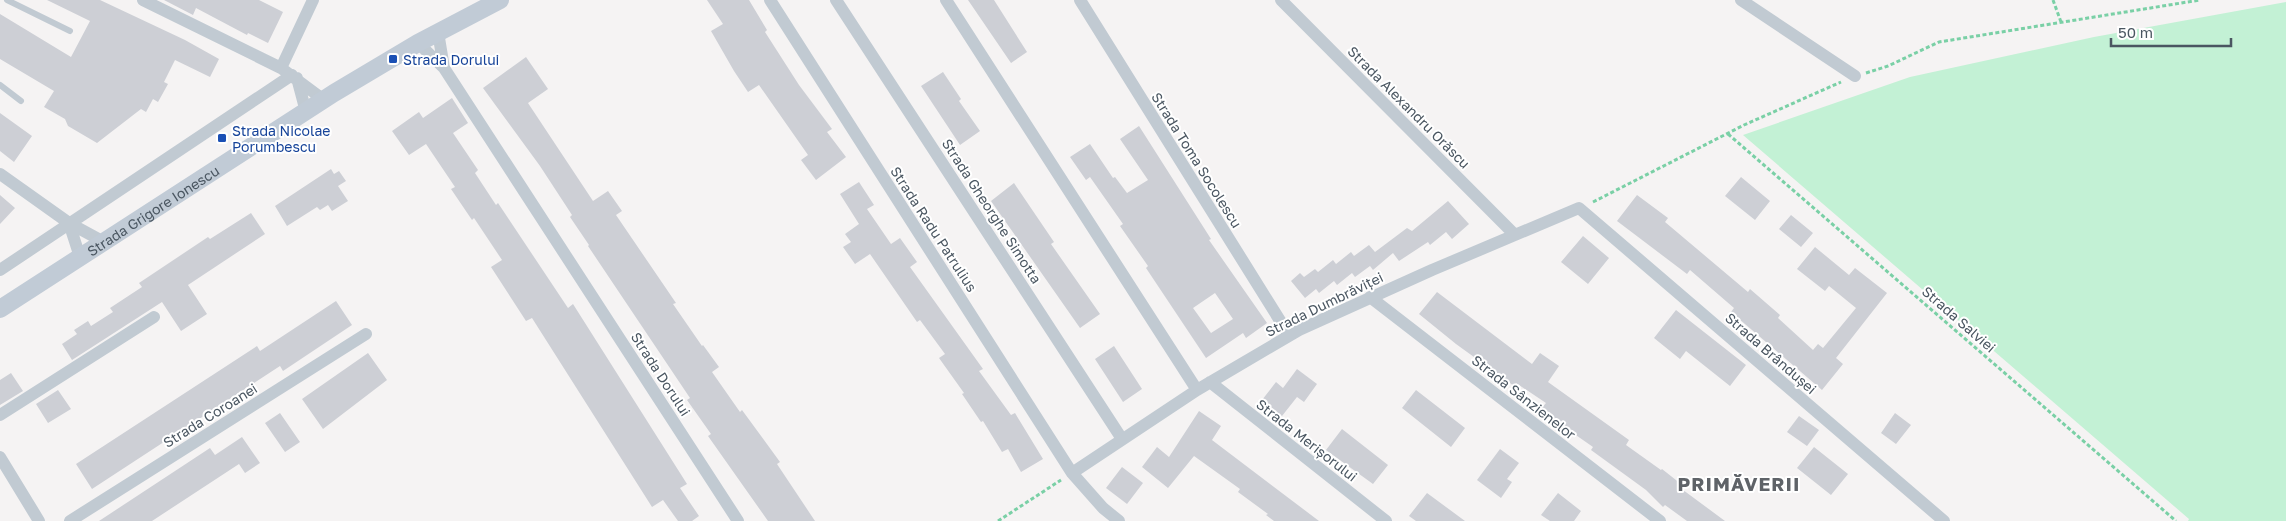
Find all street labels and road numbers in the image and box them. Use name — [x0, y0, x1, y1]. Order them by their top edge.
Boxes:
street label: Strada Alexandru Orăscu — [1344, 42, 1474, 172]
street label: Strada Toma Socolescu — [1148, 89, 1246, 231]
street label: Strada Gheorghe Simotta — [939, 135, 1045, 287]
street label: Strada Grigore Ionescu — [84, 161, 222, 259]
street label: Strada Radu Patrulius — [887, 163, 981, 295]
street label: Strada Dumbrăviței — [1262, 268, 1386, 340]
street label: Strada Salviei — [1919, 282, 1999, 356]
street label: Strada Brândușei — [1722, 309, 1820, 397]
street label: Strada Dorului — [628, 329, 694, 419]
street label: Strada Sânzienelor — [1469, 351, 1580, 443]
street label: Strada Coroanei — [160, 379, 260, 451]
street label: Strada Merișorului — [1253, 395, 1361, 485]

